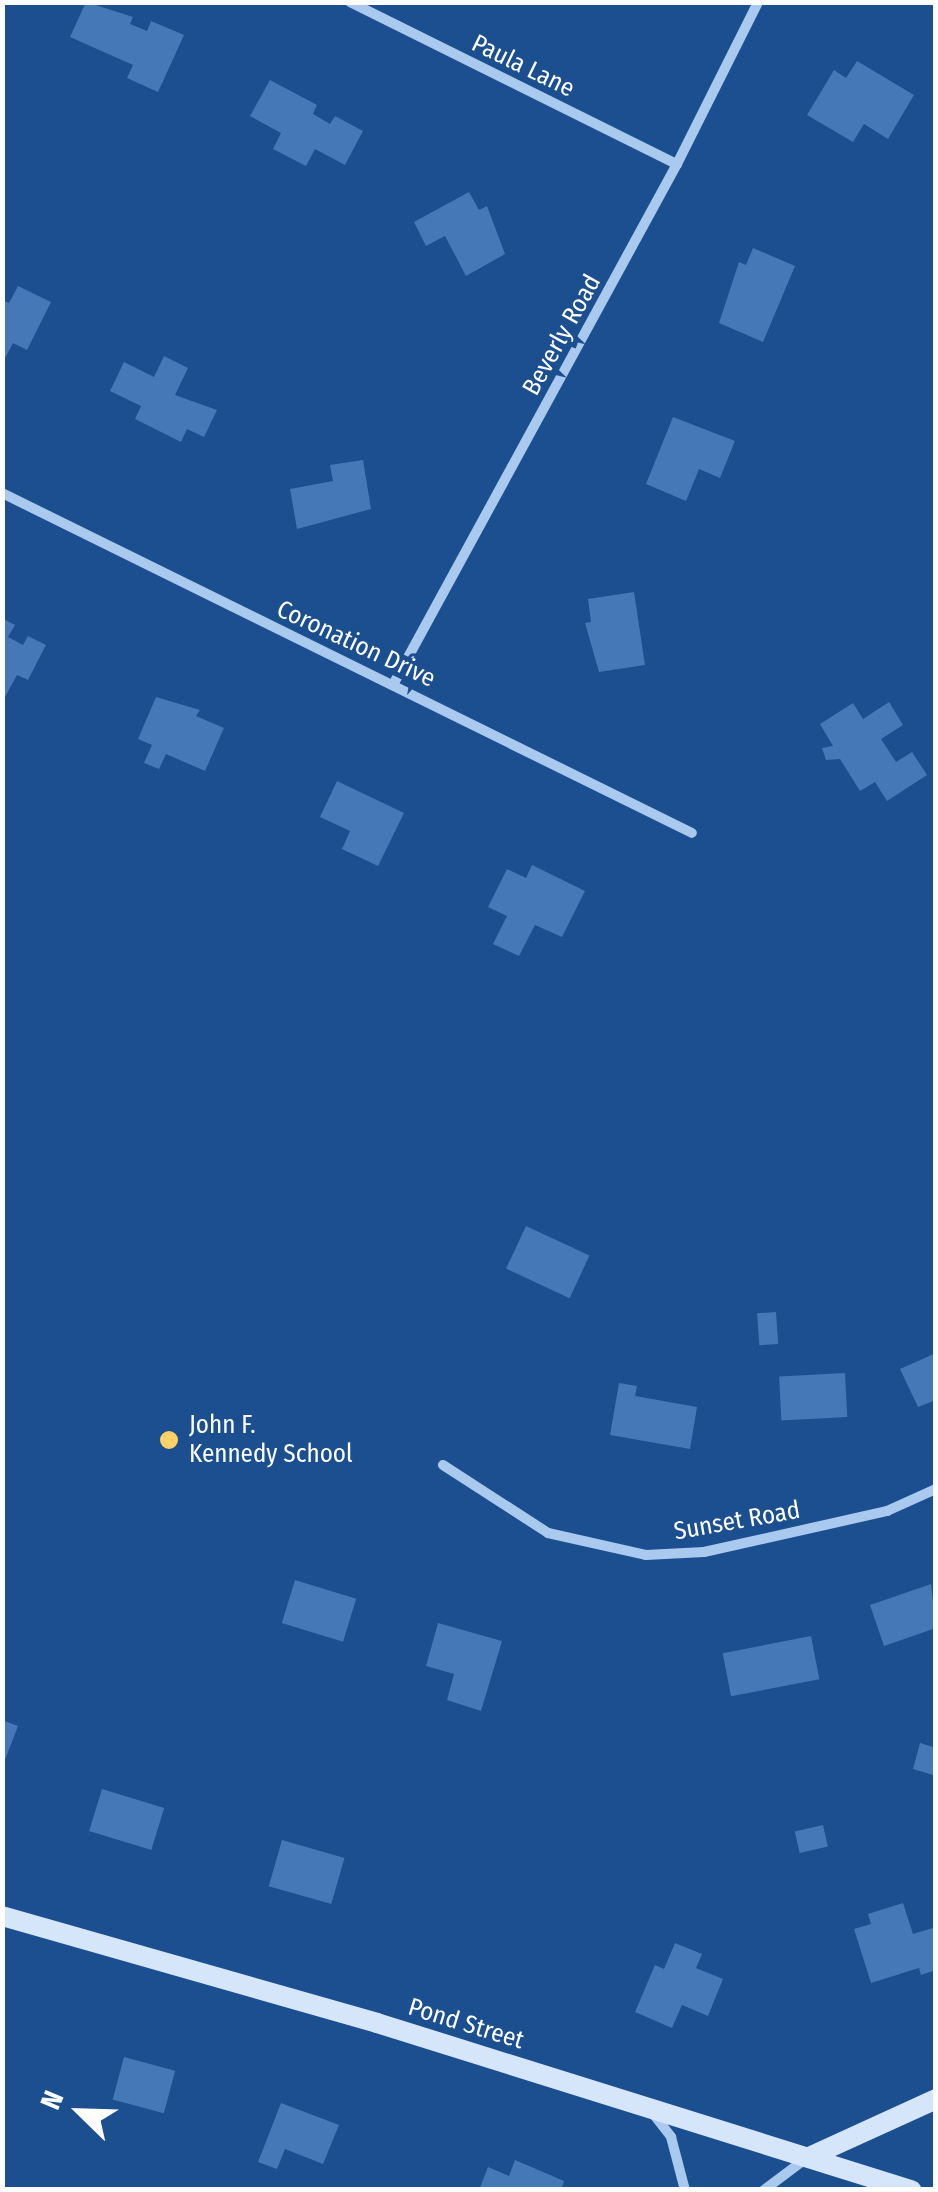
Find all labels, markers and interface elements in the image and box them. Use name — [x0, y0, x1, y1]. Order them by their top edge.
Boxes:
street label: Paula Lane — [467, 28, 579, 104]
street label: Beverly Road — [517, 269, 607, 401]
street label: Coronation Drive — [272, 594, 440, 694]
place label: John F. Kennedy School — [189, 1411, 353, 1470]
marker: John F. Kennedy School — [158, 1429, 180, 1451]
street label: Sunset Road — [672, 1495, 802, 1547]
street label: Pond Street — [405, 1992, 527, 2056]
north arrow — [30, 2062, 130, 2162]
text: N — [33, 2086, 70, 2114]

